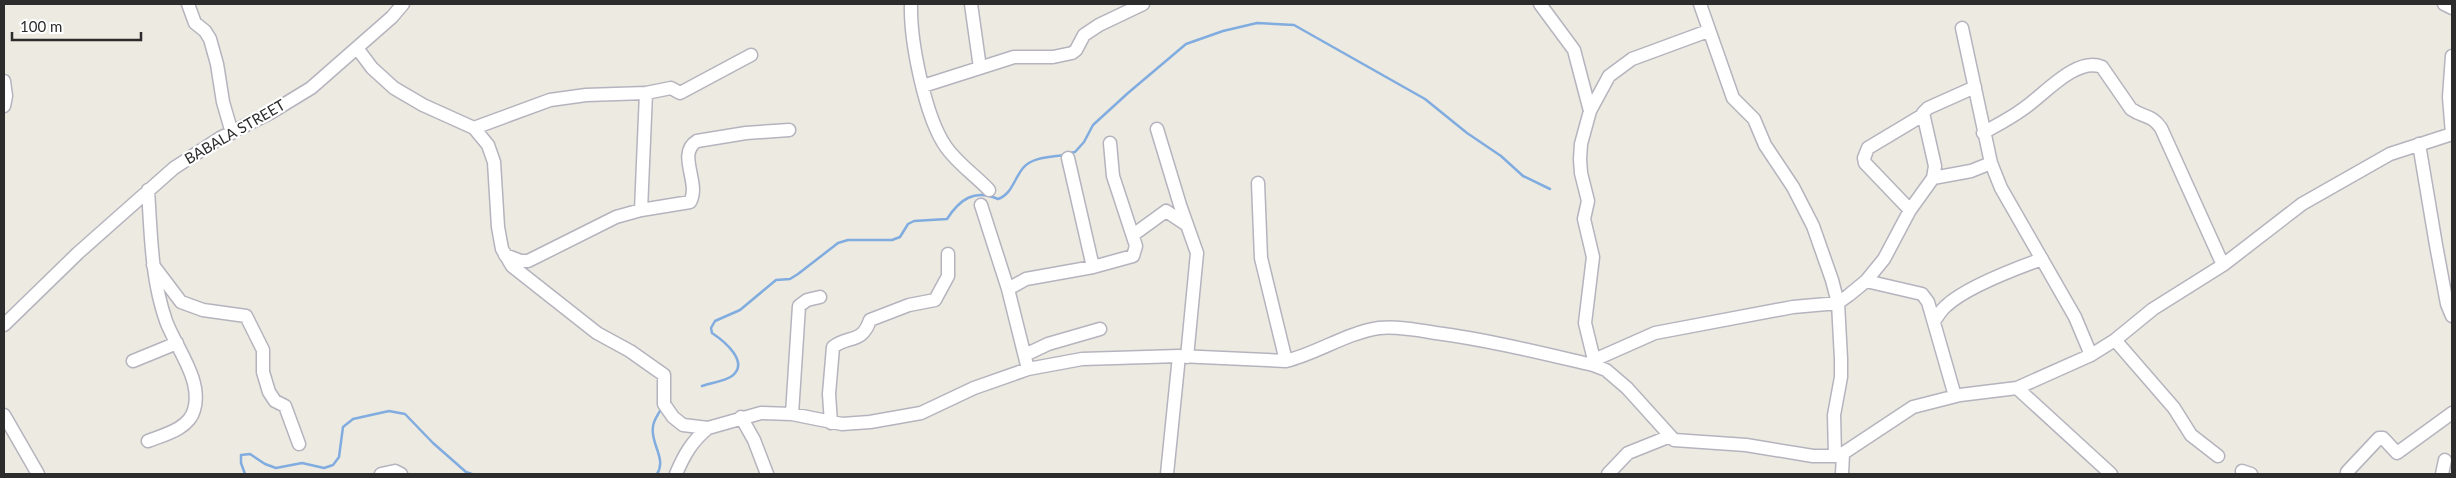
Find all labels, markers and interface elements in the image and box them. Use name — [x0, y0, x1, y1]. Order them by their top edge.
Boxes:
scale bar — [12, 10, 141, 42]
text: 100 m — [20, 17, 62, 35]
street label: BABALA STREET — [181, 95, 288, 167]

